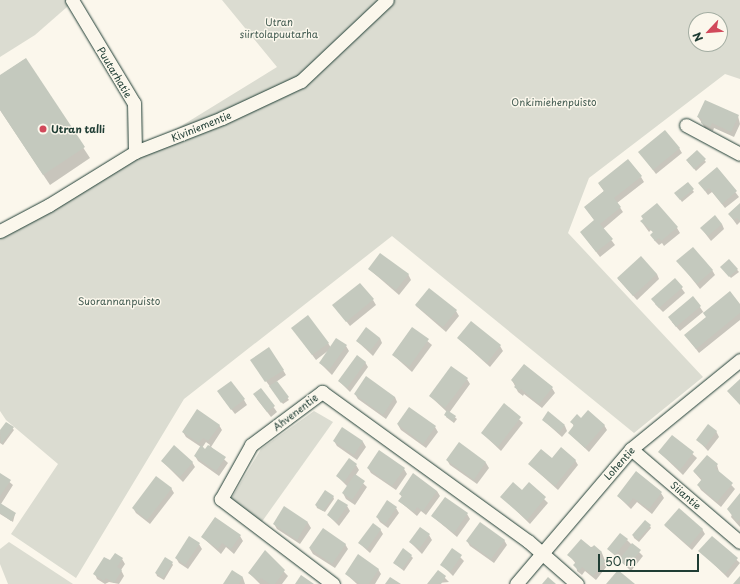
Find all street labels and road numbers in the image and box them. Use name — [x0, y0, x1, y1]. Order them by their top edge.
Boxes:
street label: Puutarhatie — [95, 44, 135, 100]
street label: Kiviniementie — [169, 108, 233, 144]
street label: Ahvenentie — [270, 391, 320, 433]
street label: Lohentie — [601, 444, 637, 482]
street label: Siiantie — [668, 478, 704, 512]

